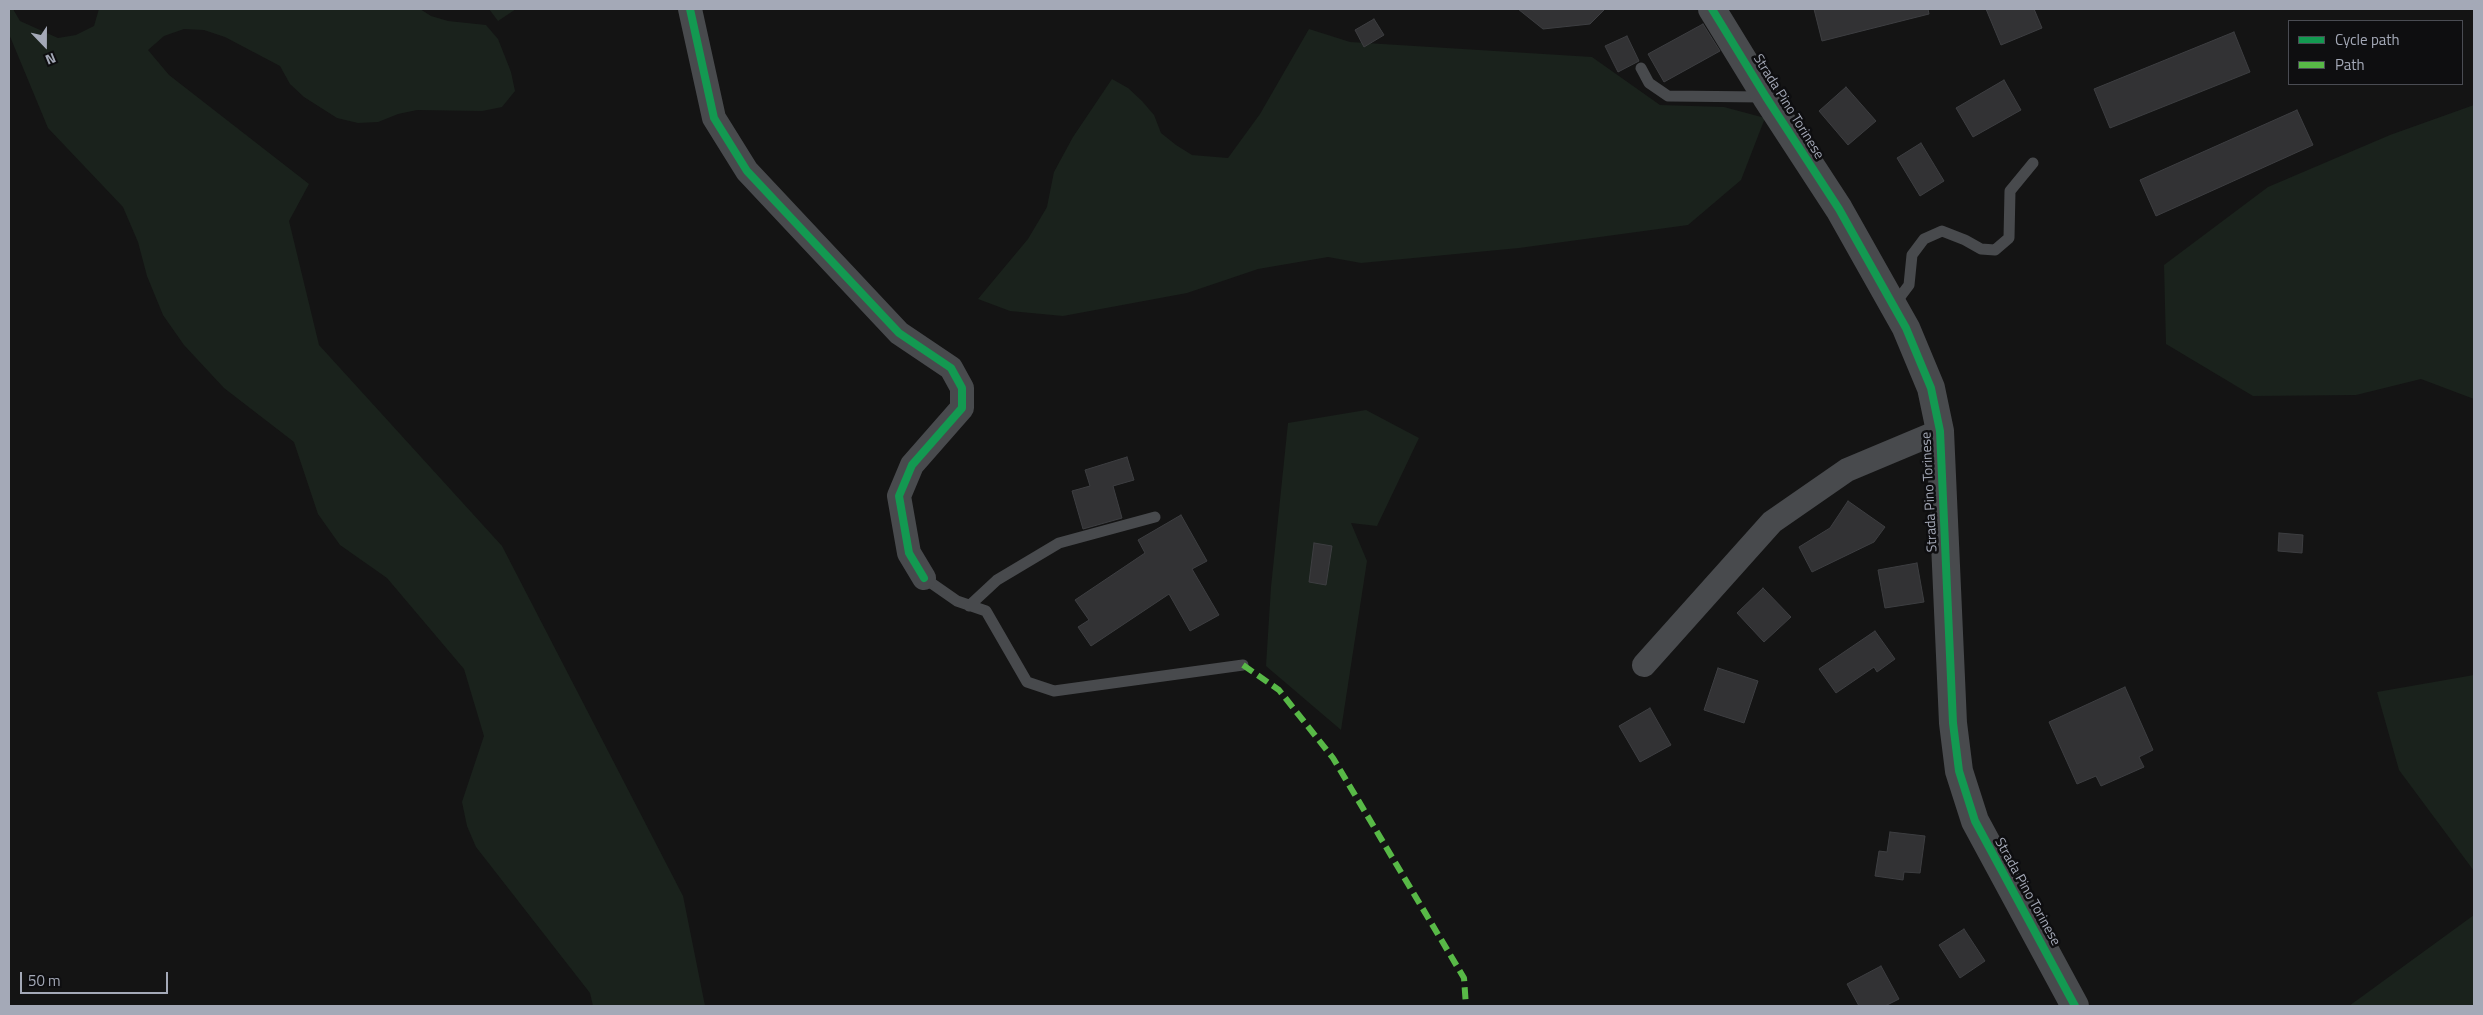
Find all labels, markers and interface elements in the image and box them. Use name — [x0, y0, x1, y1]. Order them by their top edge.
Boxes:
north arrow — [20, 20, 70, 70]
legend — [2288, 20, 2463, 85]
text: Cycle path — [2335, 28, 2400, 51]
text: N — [42, 48, 59, 71]
street label: Strada Pino Torinese — [1749, 51, 1827, 163]
text: Path — [2335, 53, 2365, 76]
street label: Strada Pino Torinese — [1918, 431, 1942, 553]
street label: Strada Pino Torinese — [1990, 835, 2064, 949]
scale bar — [22, 962, 170, 994]
text: 50 m — [28, 969, 61, 992]

